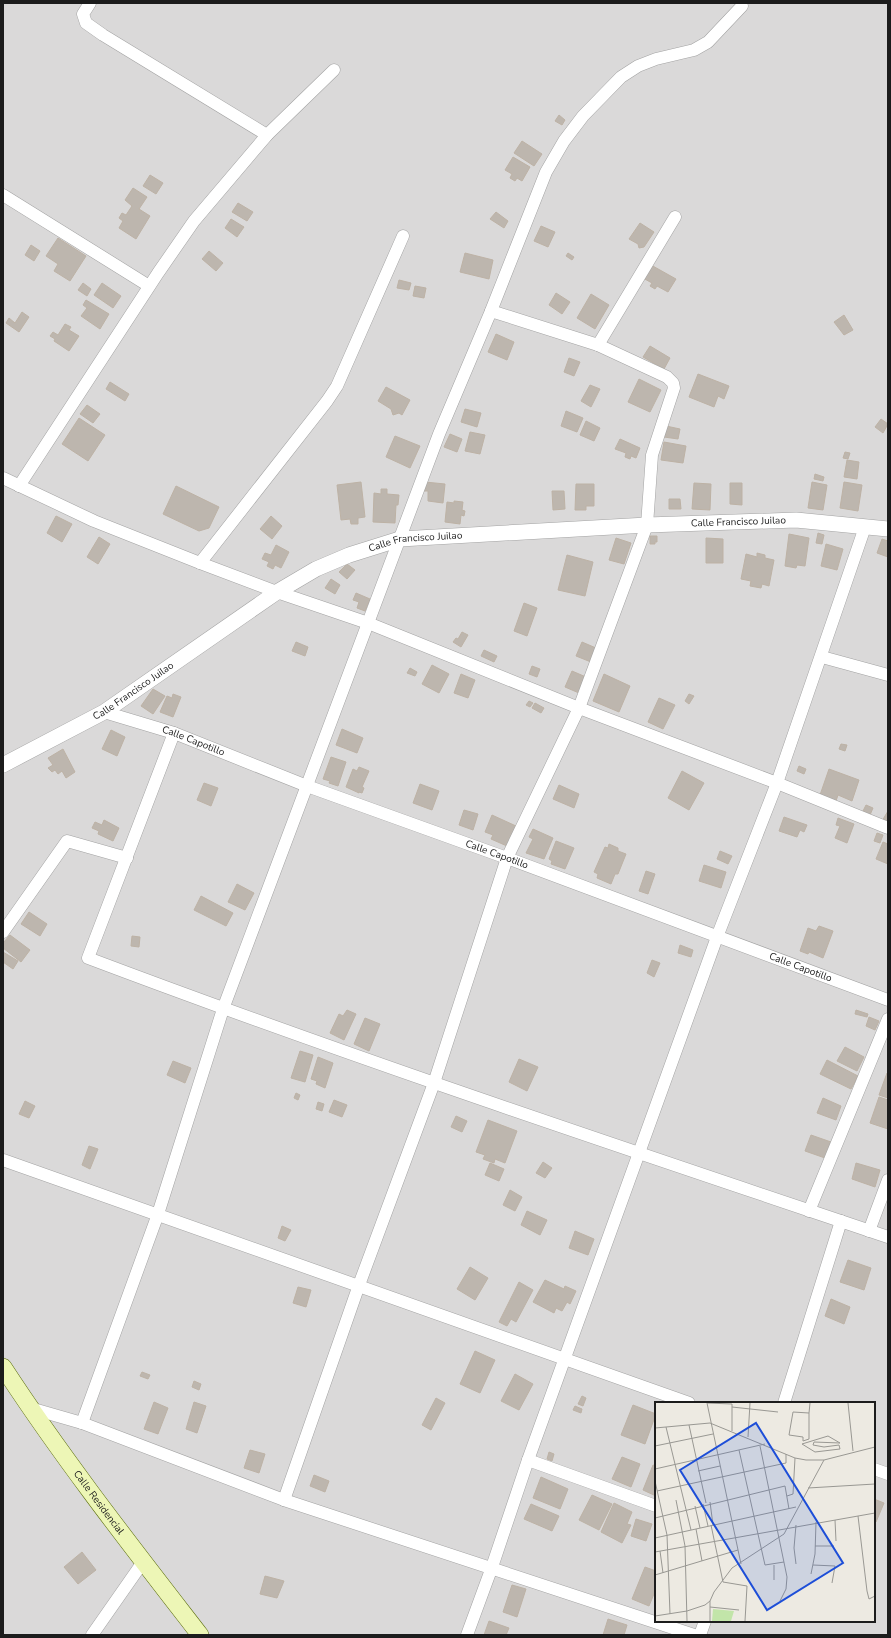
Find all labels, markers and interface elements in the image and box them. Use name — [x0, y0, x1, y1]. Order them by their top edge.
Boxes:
street label: Calle Francisco Juilao — [691, 513, 787, 531]
street label: Calle Francisco Juilao — [367, 528, 463, 555]
street label: Calle Francisco Juilao — [90, 658, 177, 724]
street label: Calle Capotillo — [160, 723, 227, 760]
street label: Calle Capotillo — [463, 837, 531, 872]
street label: Calle Capotillo — [767, 949, 834, 986]
inset map — [655, 1402, 875, 1622]
street label: Calle Residencial — [70, 1468, 127, 1538]

